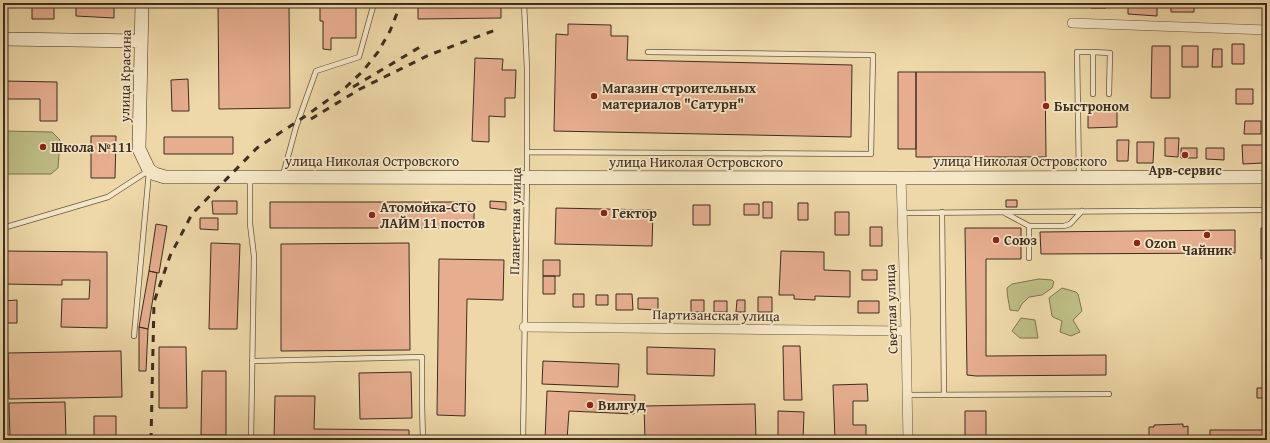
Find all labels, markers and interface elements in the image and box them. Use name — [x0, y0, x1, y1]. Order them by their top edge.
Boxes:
street label: улица Красина — [114, 29, 136, 124]
place label: Магазин строительных материалов "Сатурн" — [602, 78, 757, 114]
marker: Магазин строительных материалов "Сатурн" — [589, 91, 599, 101]
place label: Быстроном — [1054, 96, 1130, 116]
marker: Быстроном — [1041, 101, 1051, 111]
place label: Школа №111 — [51, 137, 133, 157]
marker: Школа №111 — [38, 142, 48, 152]
marker: Арв-сервис — [1180, 150, 1190, 160]
street label: улица Николая Островского — [284, 151, 459, 171]
street label: улица Николая Островского — [932, 151, 1107, 171]
street label: улица Николая Островского — [608, 152, 783, 172]
place label: Арв-сервис — [1148, 160, 1222, 180]
street label: Планетная улица — [504, 167, 526, 275]
place label: Атомойка-СТО ЛАЙМ 11 постов — [380, 197, 485, 233]
place label: Гектор — [612, 203, 657, 223]
marker: Гектор — [599, 208, 609, 218]
marker: Атомойка-СТО ЛАЙМ 11 постов — [367, 210, 377, 220]
place label: Союз — [1004, 230, 1038, 250]
marker: Чайник — [1202, 230, 1212, 240]
place label: Ozon — [1145, 233, 1177, 253]
marker: Союз — [991, 235, 1001, 245]
marker: Ozon — [1132, 238, 1142, 248]
place label: Чайник — [1182, 240, 1233, 260]
street label: Светлая улица — [879, 263, 903, 354]
street label: Партизанская улица — [652, 304, 780, 326]
place label: Вилгуд — [598, 395, 646, 415]
marker: Вилгуд — [585, 400, 595, 410]

